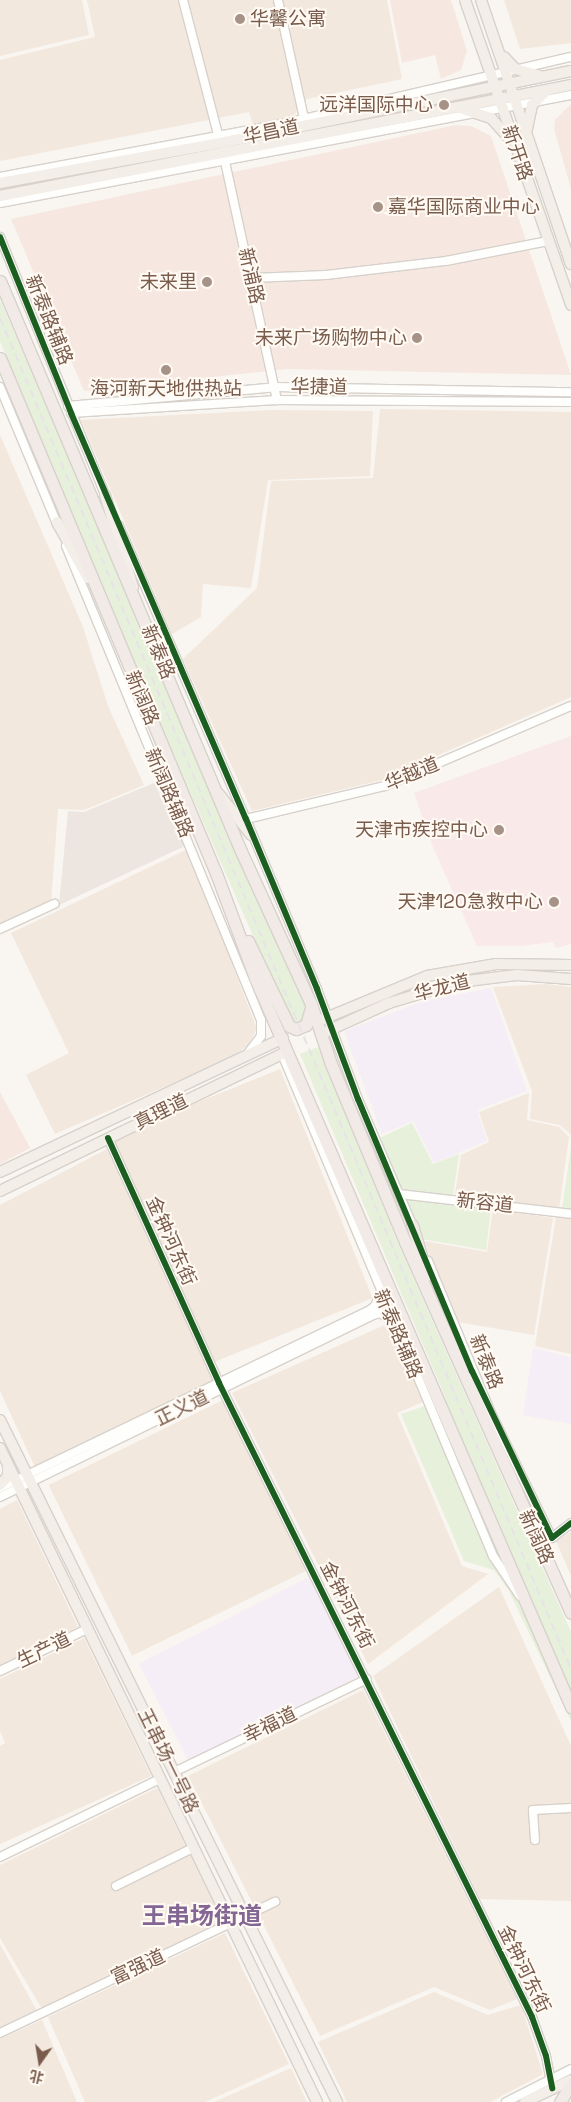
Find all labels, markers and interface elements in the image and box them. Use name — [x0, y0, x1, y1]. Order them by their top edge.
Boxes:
place label: 华馨公寓 — [250, 8, 326, 30]
marker: 华馨公寓 — [234, 13, 246, 25]
place label: 远洋国际中心 — [319, 94, 433, 116]
marker: 远洋国际中心 — [437, 98, 451, 112]
street label: 华昌道 — [241, 115, 301, 149]
street label: 新开路 — [497, 122, 537, 184]
place label: 嘉华国际商业中心 — [388, 196, 540, 218]
marker: 嘉华国际商业中心 — [372, 201, 384, 213]
street label: 新浦路 — [233, 246, 269, 306]
place label: 未来里 — [140, 271, 197, 293]
street label: 新泰路辅路 — [21, 272, 77, 368]
marker: 未来里 — [201, 276, 213, 288]
place label: 未来广场购物中心 — [255, 327, 407, 349]
marker: 未来广场购物中心 — [411, 332, 423, 344]
marker: 海河新天地供热站 — [160, 364, 172, 376]
street label: 华捷道 — [290, 375, 348, 399]
place label: 海河新天地供热站 — [90, 378, 242, 400]
street label: 新泰路 — [136, 621, 180, 683]
street label: 新阔路 — [120, 667, 164, 729]
street label: 新阔路辅路 — [140, 745, 198, 841]
street label: 华越道 — [381, 752, 443, 796]
place label: 天津市疾控中心 — [355, 819, 488, 841]
marker: 天津市疾控中心 — [492, 823, 506, 837]
place label: 天津120急救中心 — [397, 891, 543, 913]
marker: 天津120急救中心 — [547, 895, 561, 909]
street label: 华龙道 — [412, 970, 472, 1006]
street label: 真理道 — [130, 1089, 192, 1135]
street label: 新容道 — [455, 1189, 515, 1217]
street label: 金钟河东街 — [141, 1193, 201, 1289]
street label: 新泰路辅路 — [369, 1286, 427, 1382]
street label: 新泰路 — [465, 1331, 507, 1393]
street label: 正义道 — [151, 1385, 213, 1431]
street label: 新阔路 — [514, 1506, 558, 1568]
street label: 金钟河东街 — [315, 1558, 379, 1652]
street label: 生产道 — [13, 1627, 75, 1673]
street label: 幸福道 — [239, 1702, 301, 1748]
street label: 王串场一号路 — [133, 1705, 203, 1817]
district label: 王串场街道 — [142, 1902, 262, 1930]
street label: 金钟河东街 — [493, 1921, 555, 2017]
street label: 富强道 — [107, 1945, 169, 1989]
north arrow — [15, 2037, 65, 2087]
text: 北 — [28, 2066, 45, 2087]

